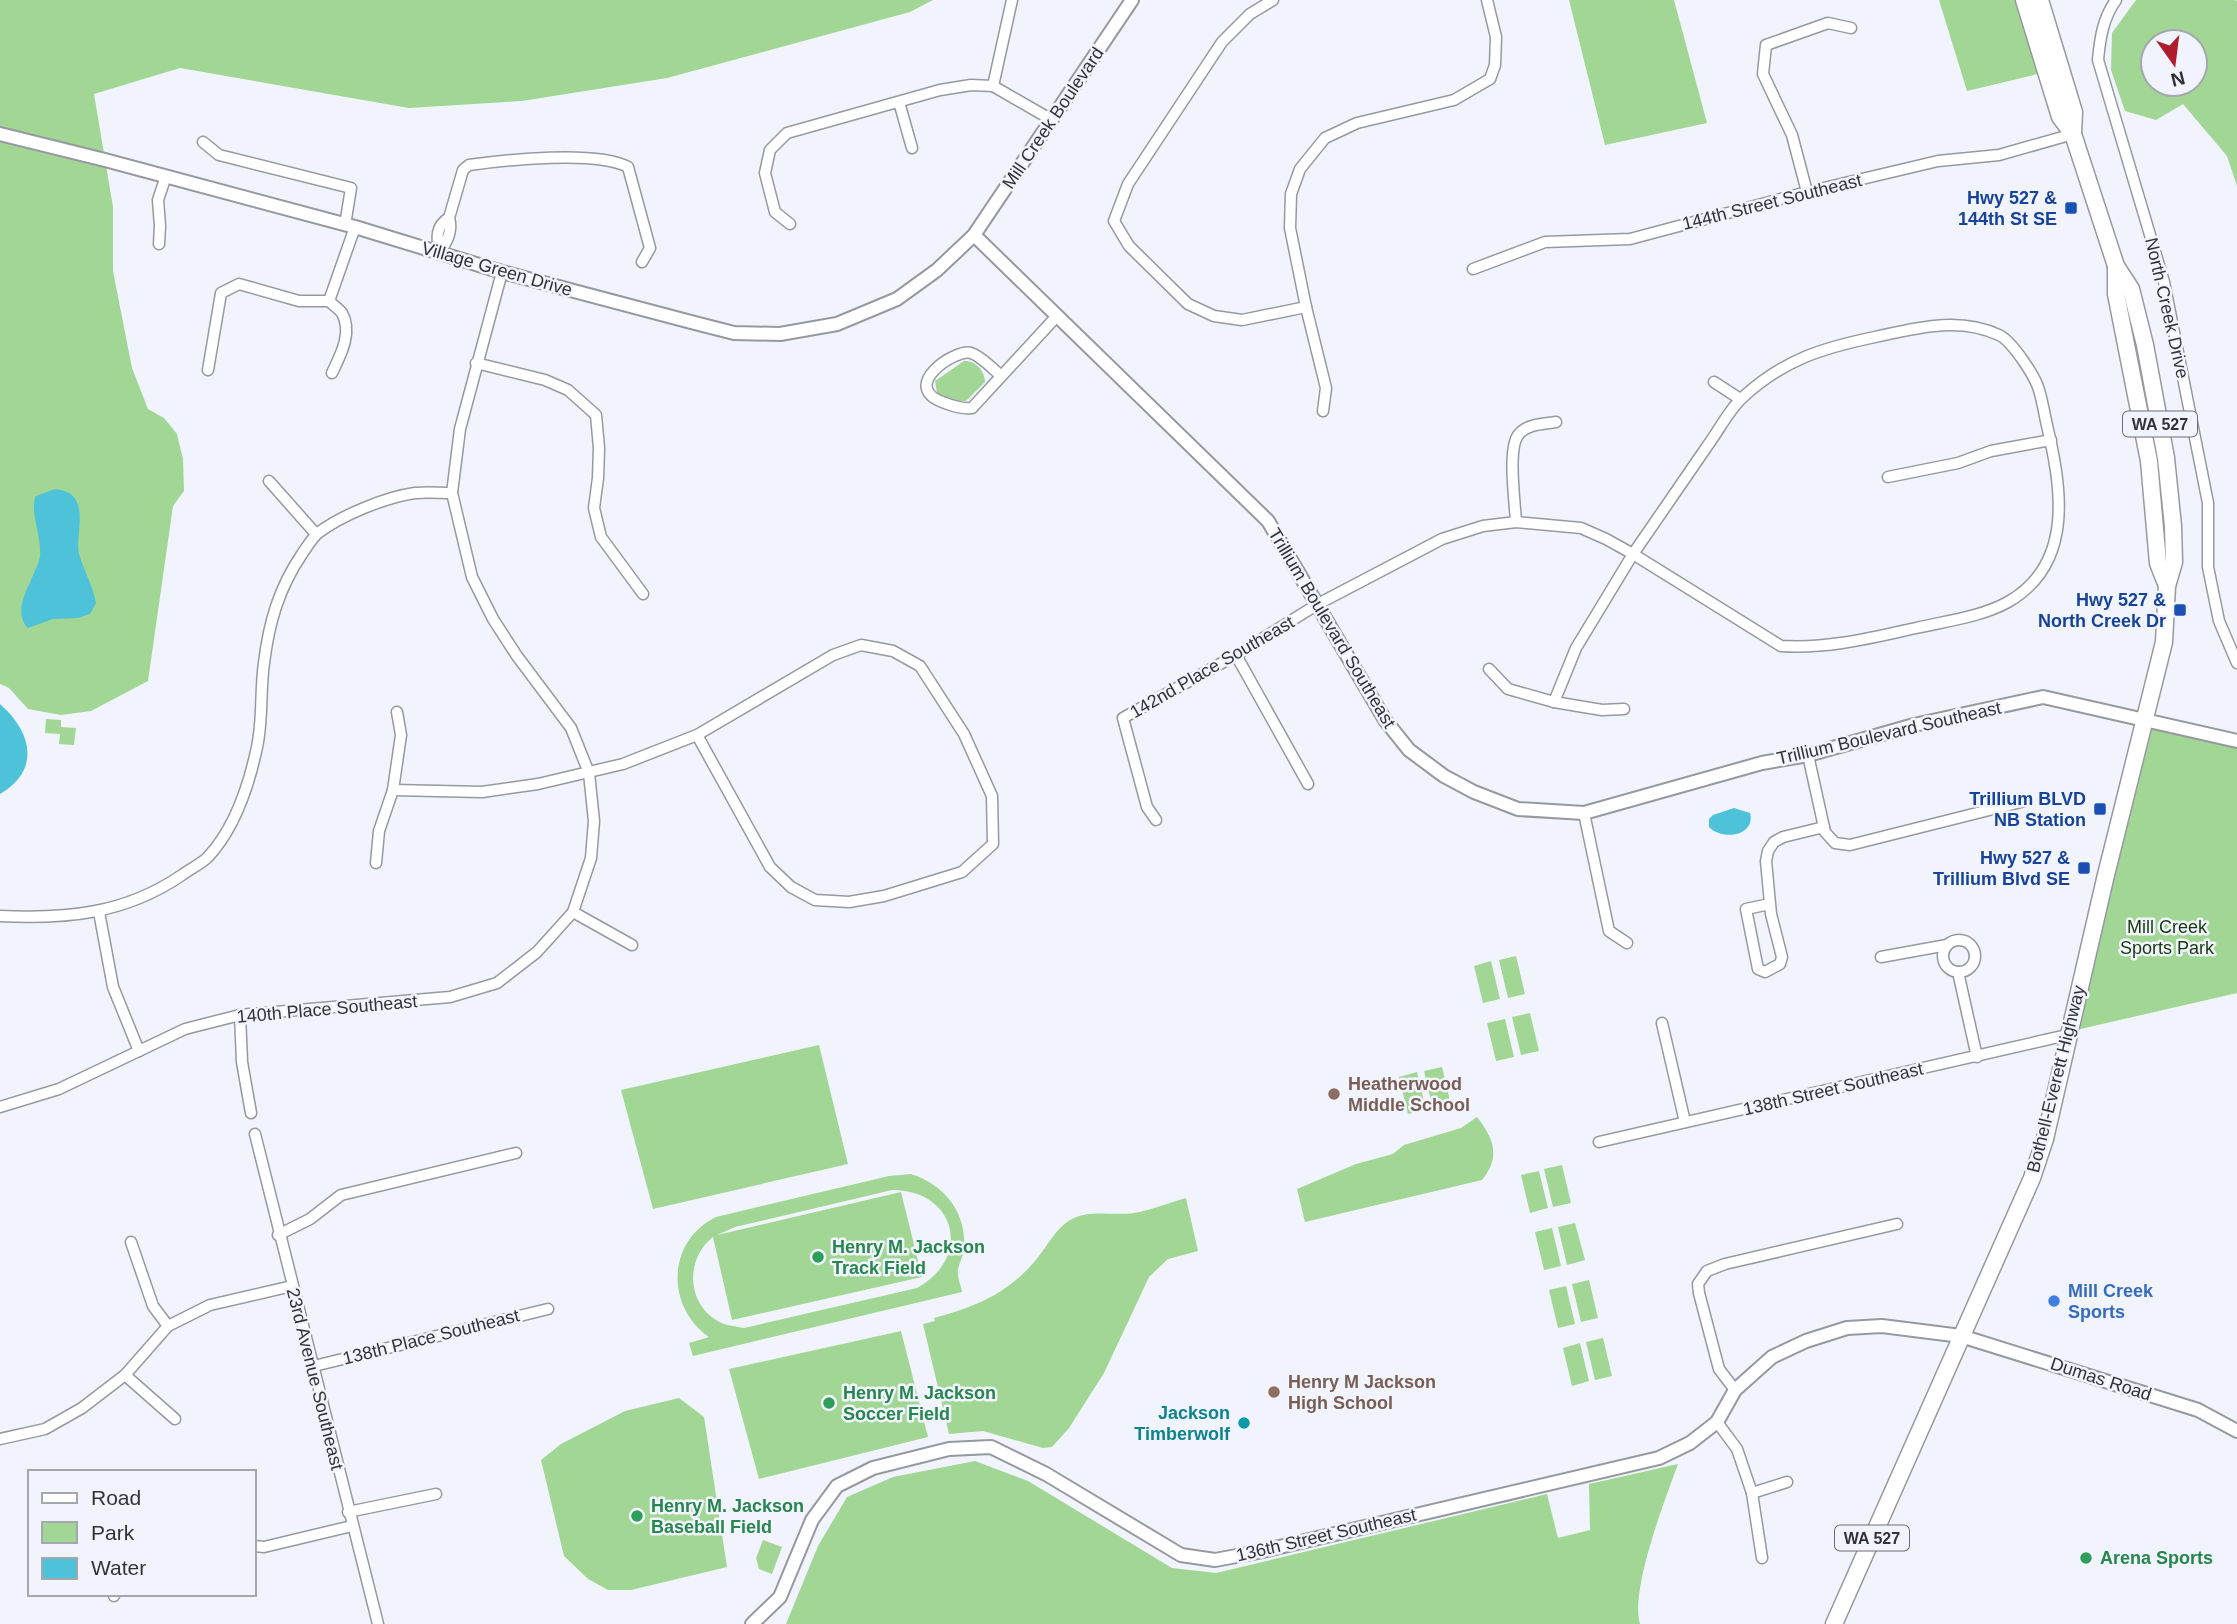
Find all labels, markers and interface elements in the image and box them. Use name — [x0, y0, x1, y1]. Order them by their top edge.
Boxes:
north arrow — [2139, 28, 2209, 98]
street label: Mill Creek Boulevard — [998, 44, 1108, 192]
text: N — [2169, 67, 2187, 91]
street label: 144th Street Southeast — [1680, 170, 1864, 234]
place label: Hwy 527 & 144th St SE — [1958, 188, 2057, 229]
marker: Hwy 527 & 144th St SE — [2063, 200, 2079, 216]
street label: North Creek Drive — [2141, 236, 2193, 380]
street label: Village Green Drive — [419, 238, 575, 300]
road number: WA 527 — [2123, 412, 2197, 436]
street label: Trillium Boulevard Southeast — [1264, 525, 1400, 731]
place label: Hwy 527 & North Creek Dr — [2038, 590, 2166, 631]
marker: Hwy 527 & North Creek Dr — [2172, 602, 2188, 618]
street label: 142nd Place Southeast — [1126, 612, 1298, 722]
street label: Trillium Boulevard Southeast — [1775, 697, 2003, 769]
place label: Trillium BLVD NB Station — [1969, 789, 2086, 830]
marker: Trillium BLVD NB Station — [2092, 801, 2108, 817]
place label: Hwy 527 & Trillium Blvd SE — [1933, 848, 2070, 889]
marker: Hwy 527 & Trillium Blvd SE — [2076, 860, 2092, 876]
park label: Mill Creek Sports Park — [2120, 917, 2215, 958]
street label: Bothell-Everett Highway — [2023, 983, 2089, 1175]
street label: 140th Place Southeast — [236, 991, 418, 1027]
street label: 138th Street Southeast — [1741, 1059, 1925, 1119]
place label: Heatherwood Middle School — [1348, 1074, 1470, 1115]
marker: Heatherwood Middle School — [1326, 1086, 1342, 1102]
place label: Henry M. Jackson Track Field — [832, 1237, 985, 1278]
marker: Henry M. Jackson Track Field — [810, 1249, 826, 1265]
place label: Mill Creek Sports — [2068, 1281, 2154, 1322]
street label: 23rd Avenue Southeast — [283, 1286, 347, 1472]
marker: Mill Creek Sports — [2046, 1293, 2062, 1309]
street label: 138th Place Southeast — [341, 1305, 521, 1369]
street label: Dumas Road — [2048, 1353, 2154, 1405]
place label: Henry M Jackson High School — [1288, 1372, 1436, 1413]
place label: Henry M. Jackson Soccer Field — [843, 1383, 996, 1424]
marker: Henry M Jackson High School — [1266, 1384, 1282, 1400]
marker: Henry M. Jackson Soccer Field — [821, 1395, 837, 1411]
place label: Jackson Timberwolf — [1134, 1403, 1231, 1444]
marker: Jackson Timberwolf — [1236, 1415, 1252, 1431]
legend — [28, 1470, 256, 1596]
text: Road — [91, 1486, 141, 1509]
place label: Henry M. Jackson Baseball Field — [651, 1496, 804, 1537]
street label: 136th Street Southeast — [1234, 1505, 1418, 1565]
marker: Henry M. Jackson Baseball Field — [629, 1508, 645, 1524]
text: Park — [91, 1521, 135, 1544]
road number: WA 527 — [1835, 1526, 1909, 1550]
place label: Arena Sports — [2100, 1548, 2213, 1568]
marker: Arena Sports — [2078, 1550, 2094, 1566]
text: Water — [91, 1556, 146, 1579]

